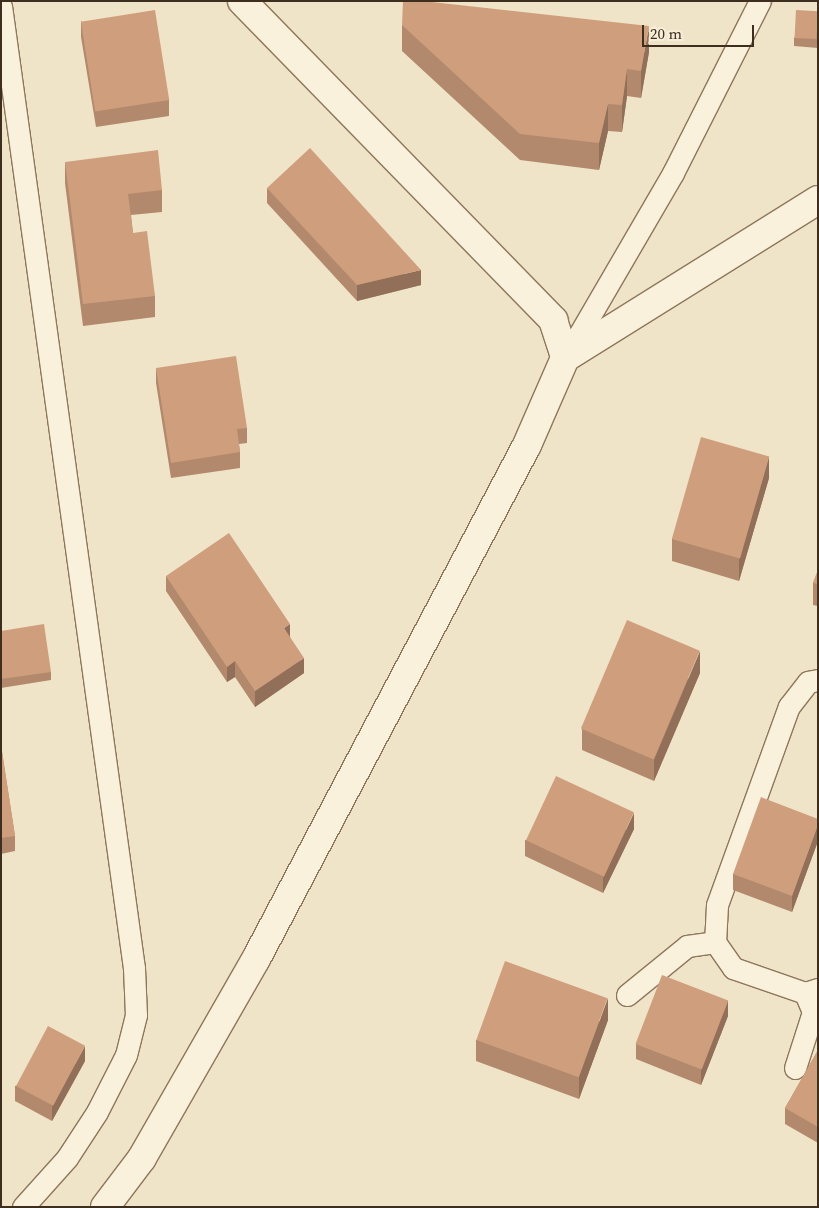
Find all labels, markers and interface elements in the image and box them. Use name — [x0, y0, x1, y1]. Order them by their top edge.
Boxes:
scale bar — [644, 15, 756, 47]
text: 20 m — [650, 23, 682, 44]

